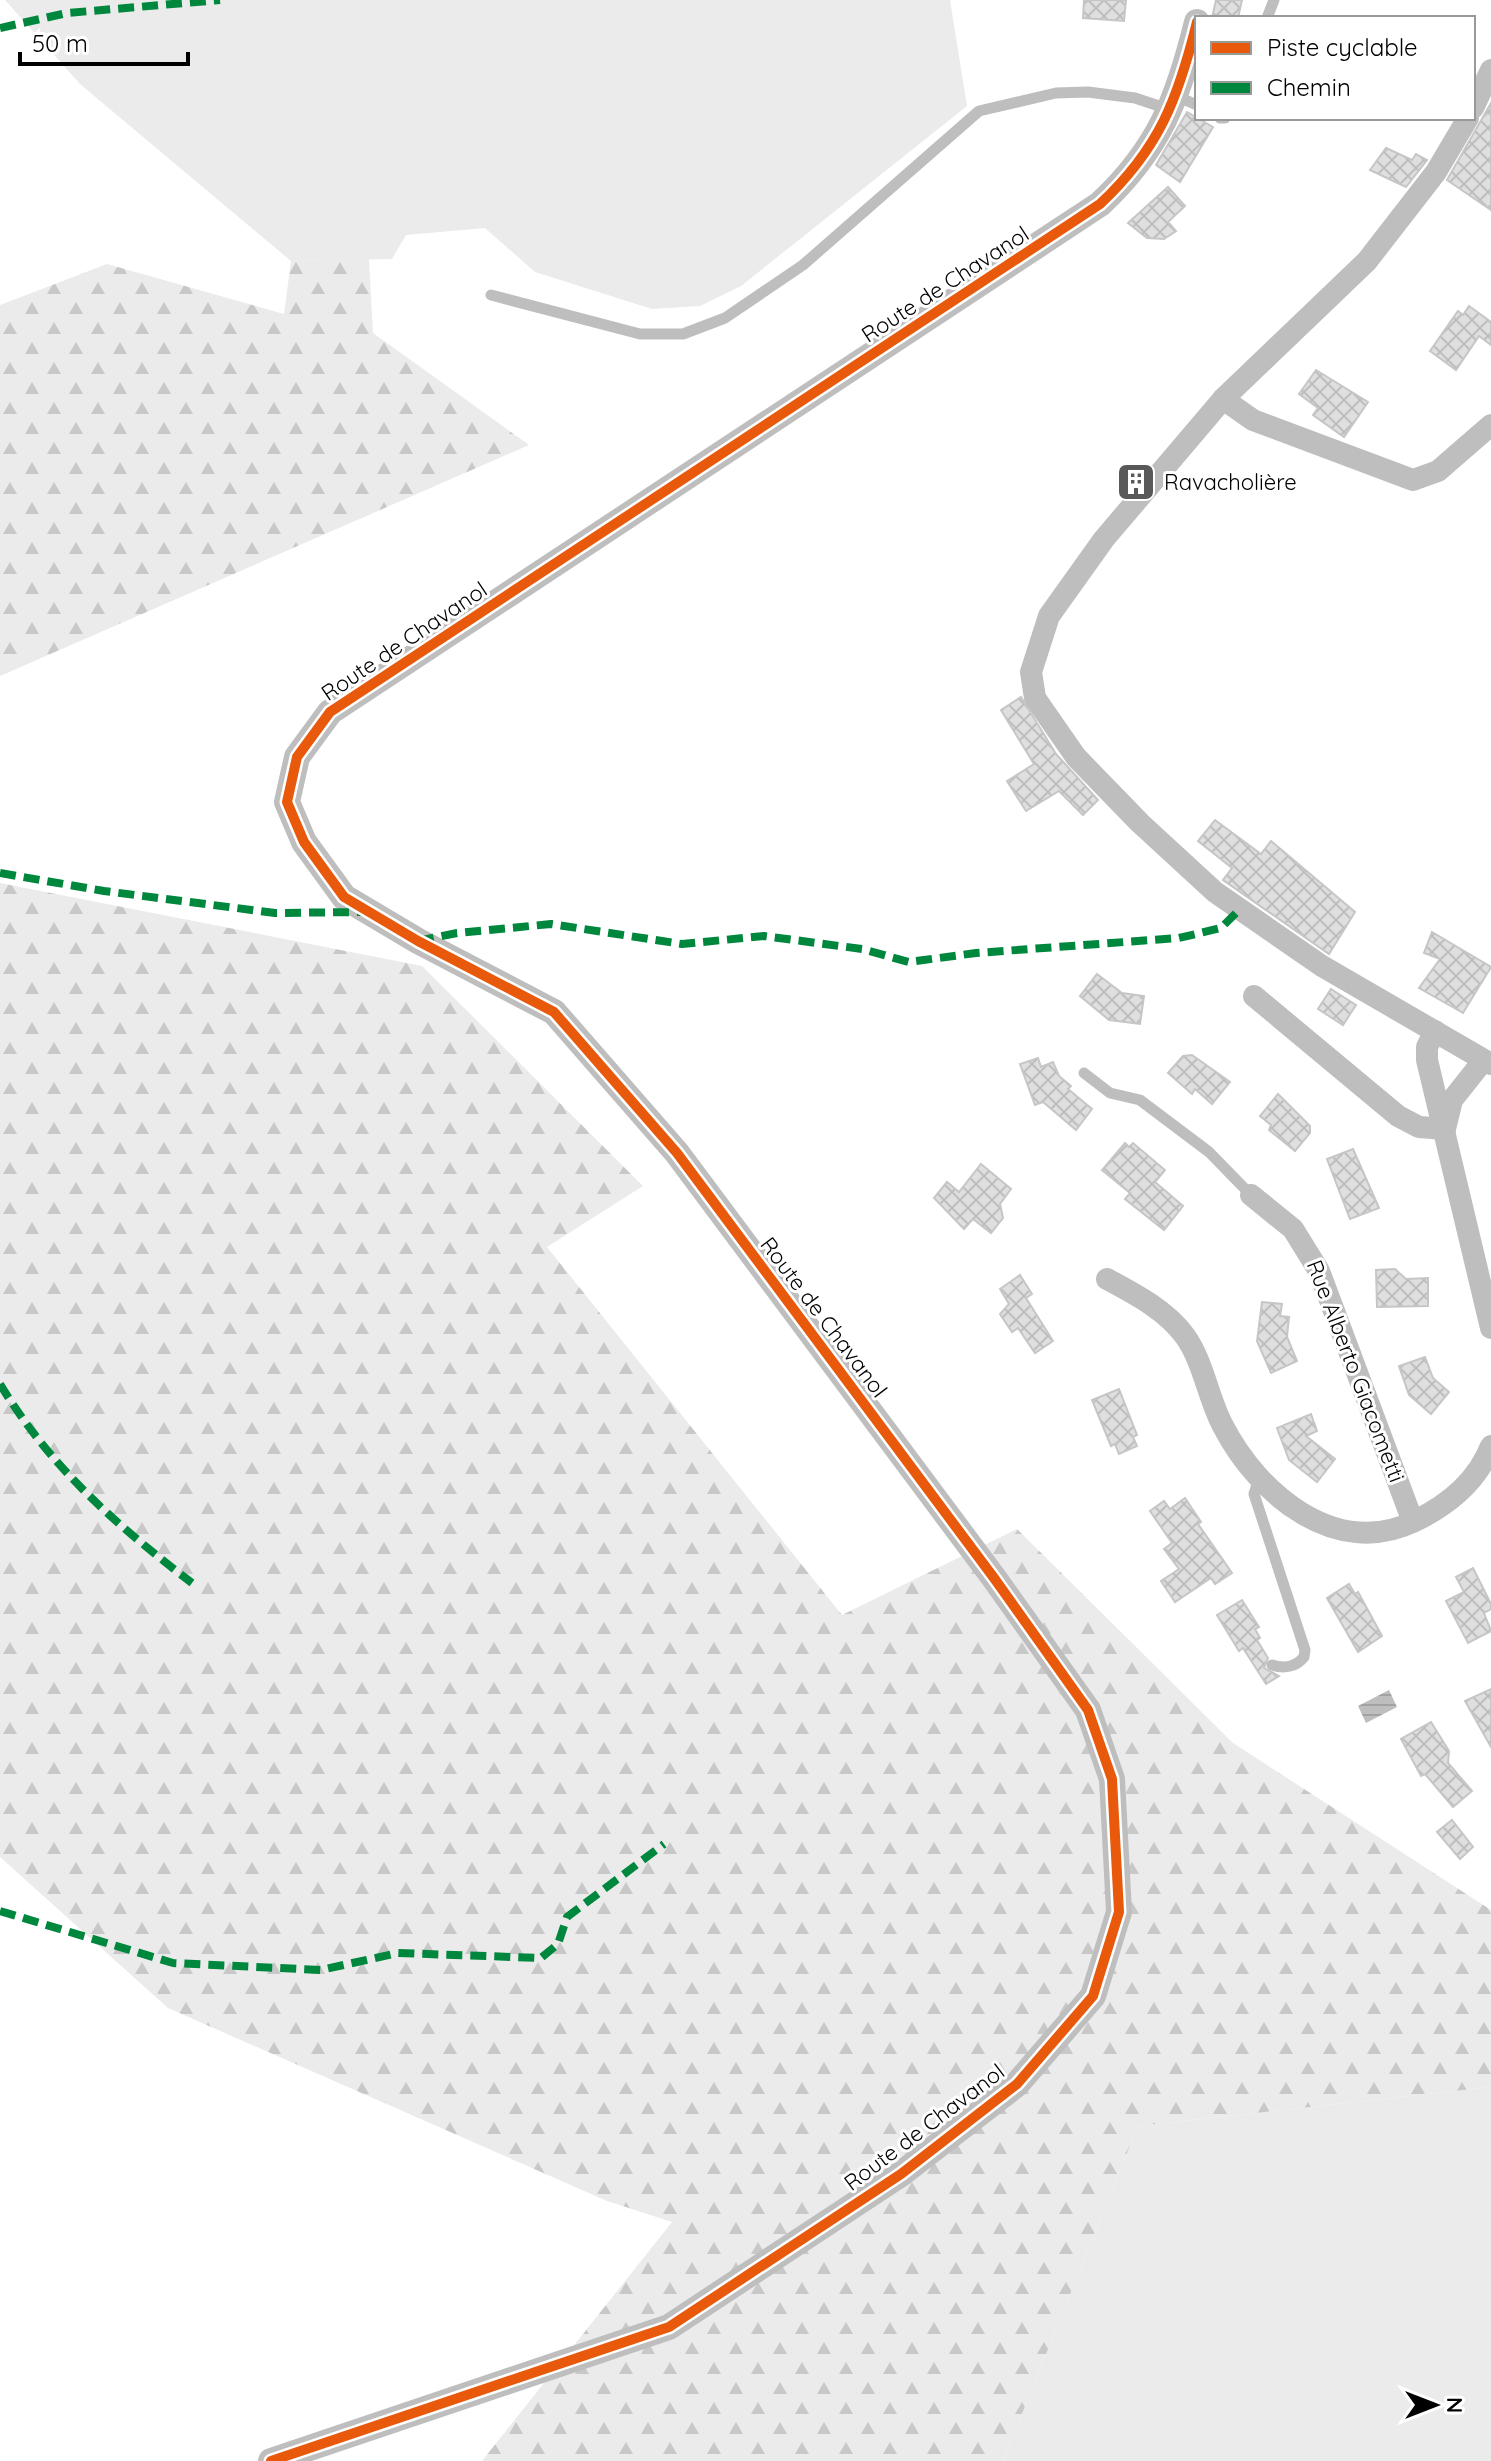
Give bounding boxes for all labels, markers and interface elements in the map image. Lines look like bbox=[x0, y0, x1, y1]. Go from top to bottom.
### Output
scale bar bbox=[20, 16, 188, 66]
legend bbox=[1195, 16, 1475, 120]
text: 50 m bbox=[32, 28, 88, 58]
text: Piste cyclable bbox=[1267, 32, 1418, 62]
text: Chemin bbox=[1267, 72, 1351, 102]
street label: Route de Chavanol bbox=[856, 219, 1034, 349]
building icon: Ravacholière bbox=[1115, 461, 1157, 503]
place label: Ravacholière bbox=[1164, 468, 1297, 496]
street label: Route de Chavanol bbox=[316, 575, 492, 707]
street label: Route de Chavanol bbox=[754, 1231, 894, 1403]
street label: Rue Alberto Giacometti bbox=[1301, 1256, 1411, 1486]
street label: Route de Chavanol bbox=[838, 2057, 1010, 2197]
north arrow bbox=[1395, 2365, 1475, 2445]
text: N bbox=[1441, 2397, 1469, 2413]

